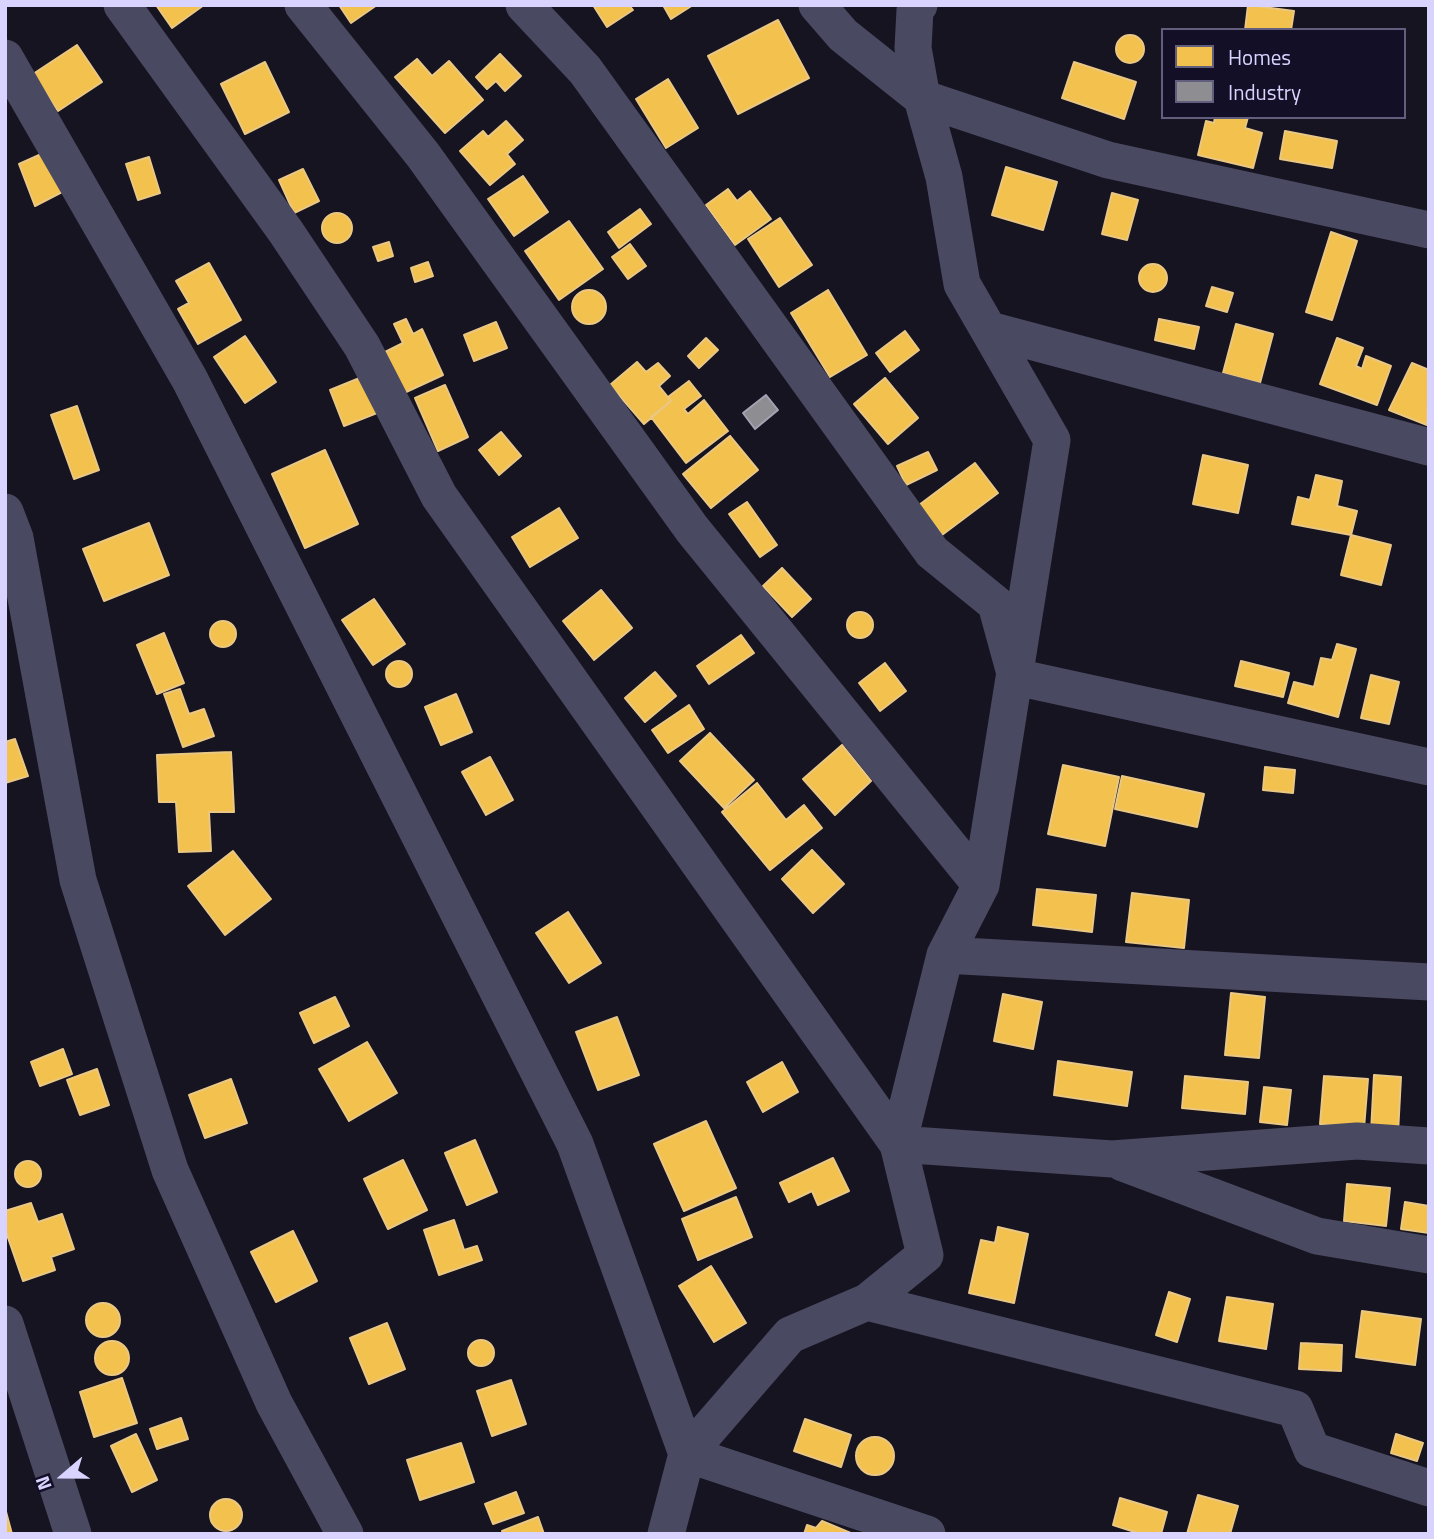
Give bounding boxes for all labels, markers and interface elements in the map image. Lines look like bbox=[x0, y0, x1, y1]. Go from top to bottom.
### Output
legend bbox=[1161, 28, 1406, 119]
text: Homes bbox=[1228, 41, 1291, 73]
text: Industry bbox=[1228, 76, 1301, 108]
north arrow bbox=[28, 1441, 98, 1511]
text: N bbox=[27, 1472, 59, 1495]

